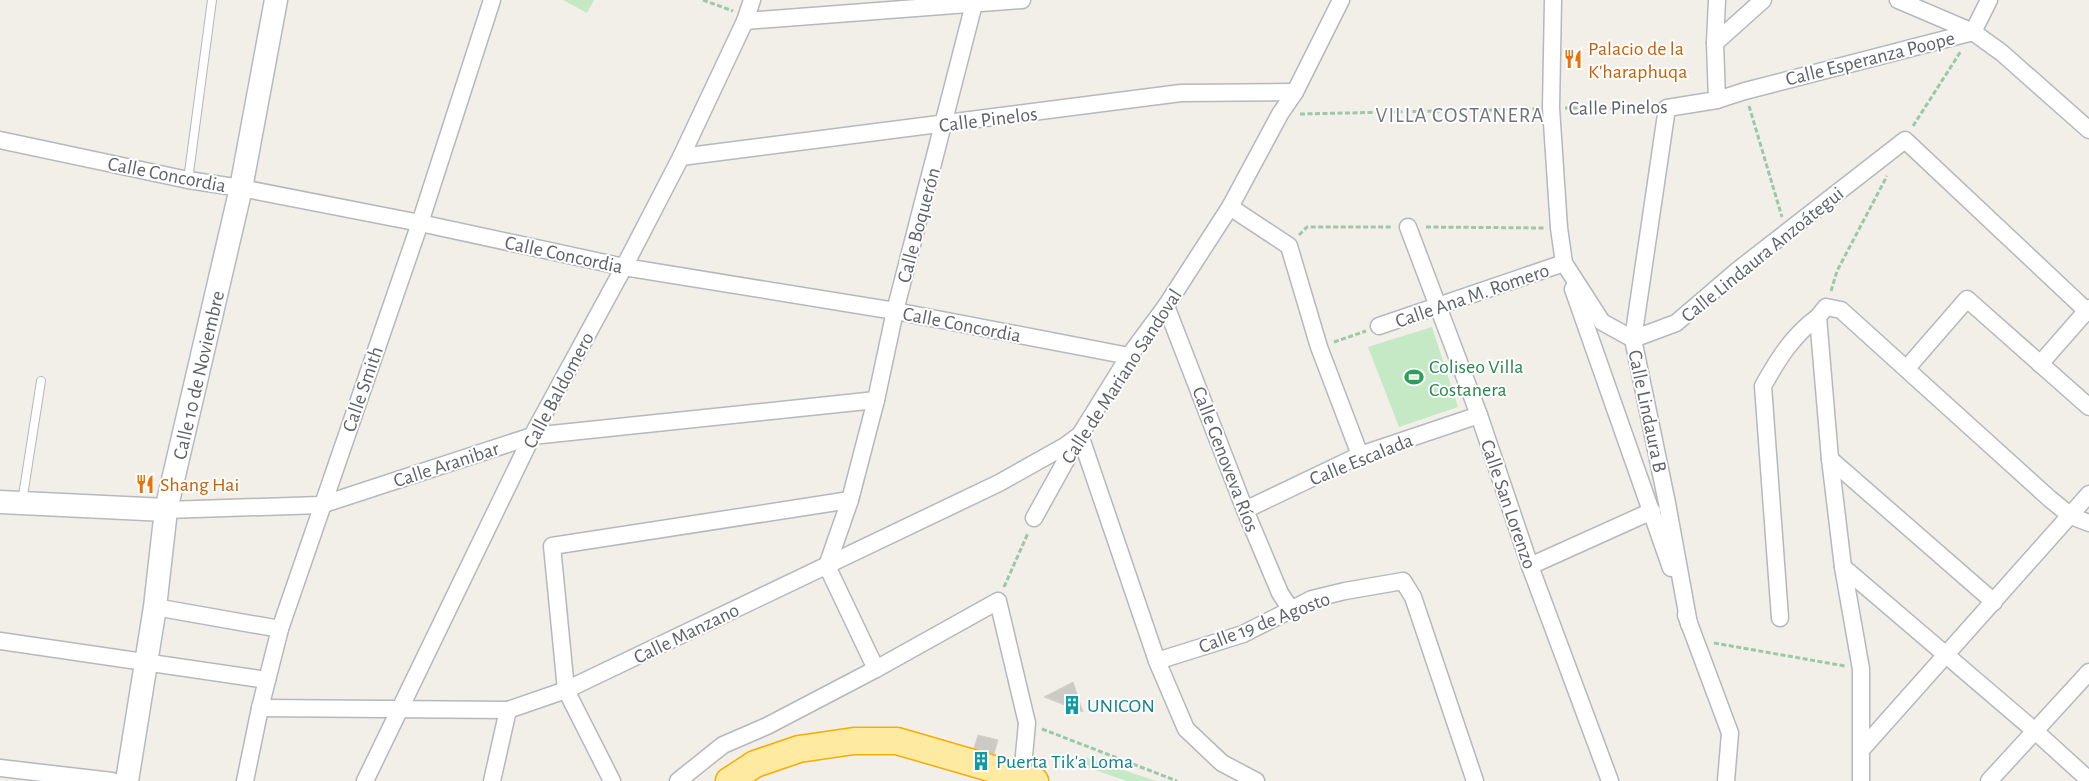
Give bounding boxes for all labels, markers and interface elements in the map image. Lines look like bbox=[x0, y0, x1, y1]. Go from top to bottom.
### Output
street label: Calle Esperanza Poope bbox=[1784, 28, 1957, 90]
place label: Palacio de la K'haraphuqa bbox=[1588, 39, 1687, 82]
restaurant icon: Palacio de la K'haraphuqa bbox=[1562, 48, 1584, 70]
street label: Calle Pinelos bbox=[1568, 97, 1668, 119]
street label: Calle Pinelos bbox=[938, 104, 1038, 136]
district label: VILLA COSTANERA bbox=[1376, 105, 1544, 126]
street label: Calle Concordia bbox=[106, 154, 228, 196]
street label: Calle Boquerón bbox=[894, 165, 944, 285]
street label: Calle Lindaura Anzoátegui bbox=[1678, 183, 1848, 326]
street label: Calle Concordia bbox=[503, 233, 625, 277]
street label: Calle Ana M. Romero bbox=[1393, 260, 1552, 332]
street label: Calle de Mariano Sandoval bbox=[1058, 286, 1186, 468]
street label: Calle 10 de Noviembre bbox=[170, 289, 228, 462]
street label: Calle Concordia bbox=[901, 304, 1023, 346]
street label: Calle Baldomero bbox=[520, 329, 598, 452]
street label: Calle Smith bbox=[339, 344, 387, 435]
street label: Calle Lindaura B bbox=[1624, 348, 1670, 474]
place label: Coliseo Villa Costanera bbox=[1429, 357, 1524, 400]
sports icon: Coliseo Villa Costanera bbox=[1403, 366, 1425, 388]
street label: Calle Genoveva Ríos bbox=[1188, 384, 1262, 535]
street label: Calle Escalada bbox=[1307, 430, 1416, 490]
street label: Calle San Lorenzo bbox=[1477, 437, 1540, 571]
street label: Calle Aranibar bbox=[391, 438, 502, 491]
restaurant icon: Shang Hai bbox=[134, 473, 156, 495]
place label: Shang Hai bbox=[160, 475, 239, 495]
street label: Calle 19 de Agosto bbox=[1196, 589, 1333, 657]
street label: Calle Manzano bbox=[631, 600, 742, 668]
building icon: UNICON bbox=[1061, 694, 1083, 716]
place label: UNICON bbox=[1087, 696, 1155, 716]
building icon: Puerta Tik'a Loma bbox=[970, 750, 992, 772]
place label: Puerta Tik'a Loma bbox=[996, 752, 1133, 772]

